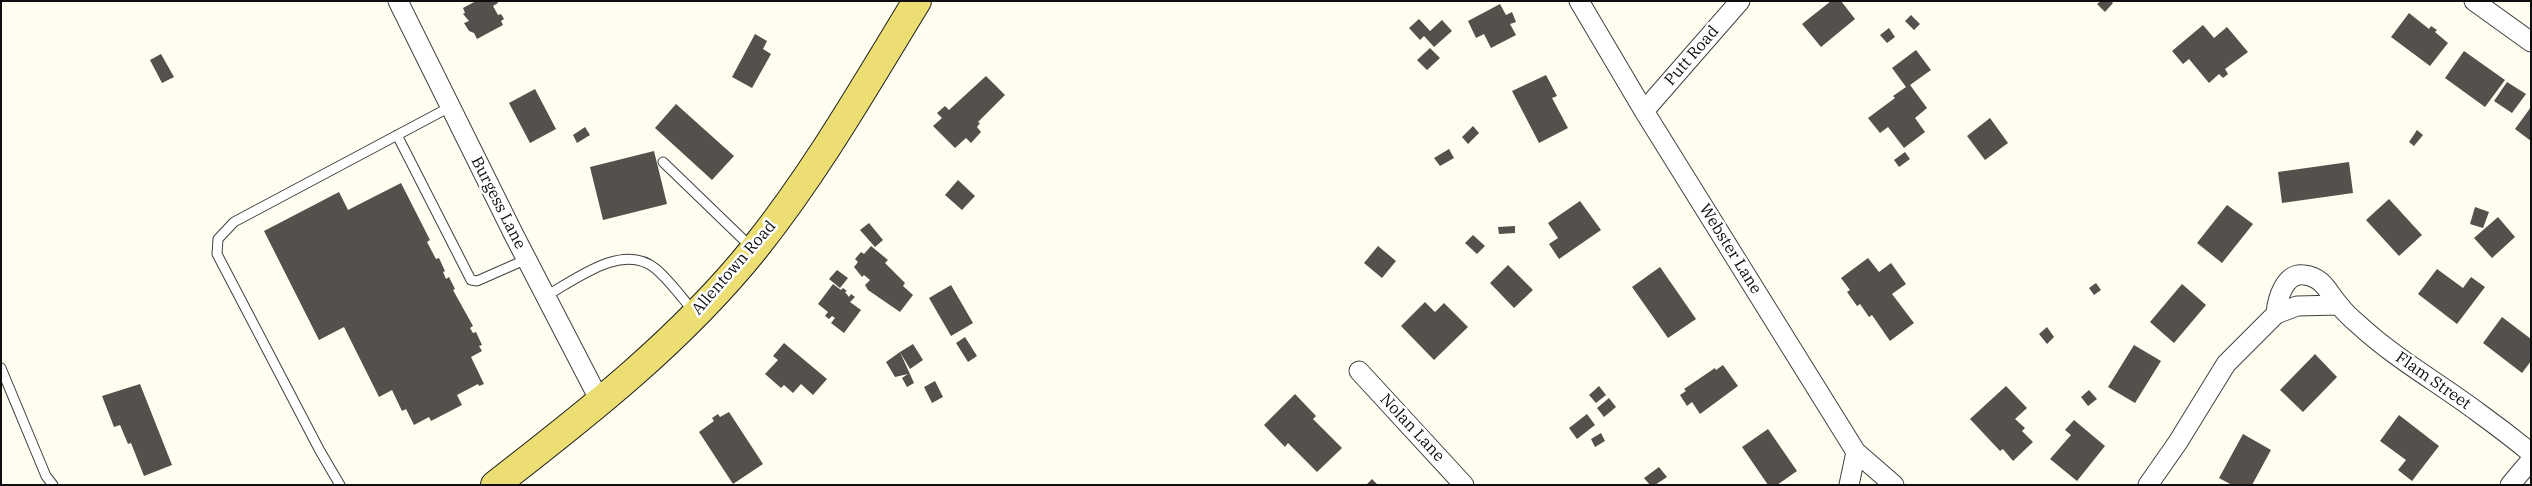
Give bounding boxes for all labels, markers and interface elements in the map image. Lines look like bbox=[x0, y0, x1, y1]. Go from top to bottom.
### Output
street label: Putt Road bbox=[1661, 22, 1723, 90]
street label: Burgess Lane bbox=[467, 154, 529, 252]
street label: Webster Lane bbox=[1695, 200, 1765, 298]
street label: Allentown Road bbox=[688, 217, 780, 319]
street label: Flam Street bbox=[2392, 348, 2474, 414]
street label: Nolan Lane bbox=[1376, 390, 1448, 466]

